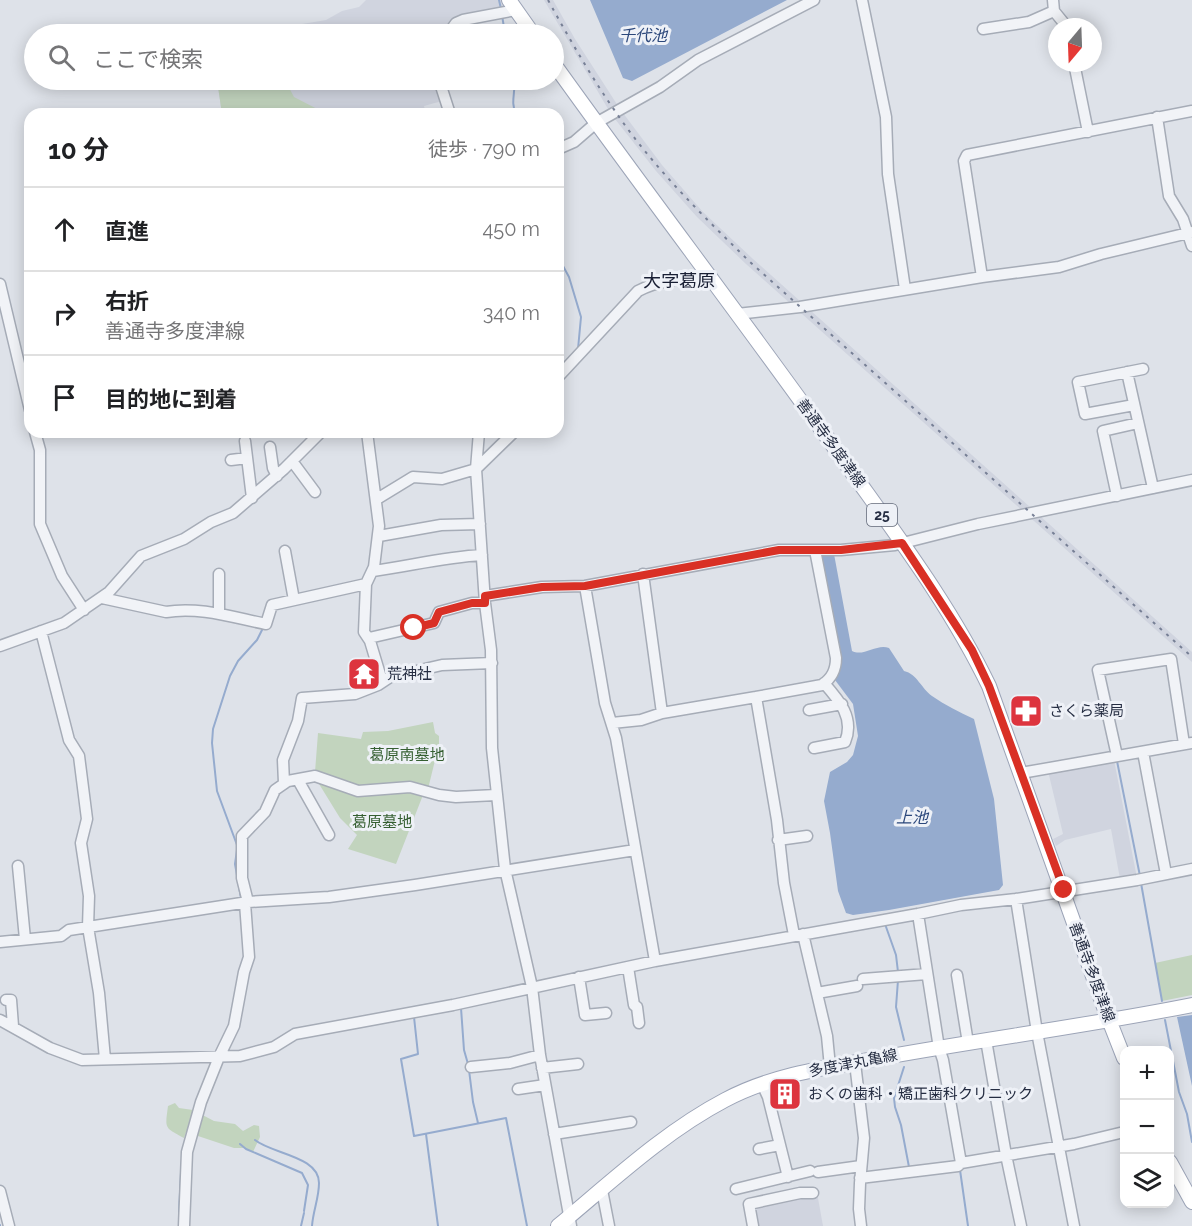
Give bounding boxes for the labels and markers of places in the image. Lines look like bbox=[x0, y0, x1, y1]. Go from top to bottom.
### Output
temple icon: 荒神社 bbox=[346, 656, 382, 692]
place label: 荒神社 bbox=[387, 665, 432, 683]
pharmacy icon: さくら薬局 bbox=[1008, 693, 1044, 729]
place label: さくら薬局 bbox=[1049, 702, 1124, 720]
building icon: おくの歯科・矯正歯科クリニック bbox=[767, 1076, 803, 1112]
place label: おくの歯科・矯正歯科クリニック bbox=[808, 1085, 1033, 1103]

